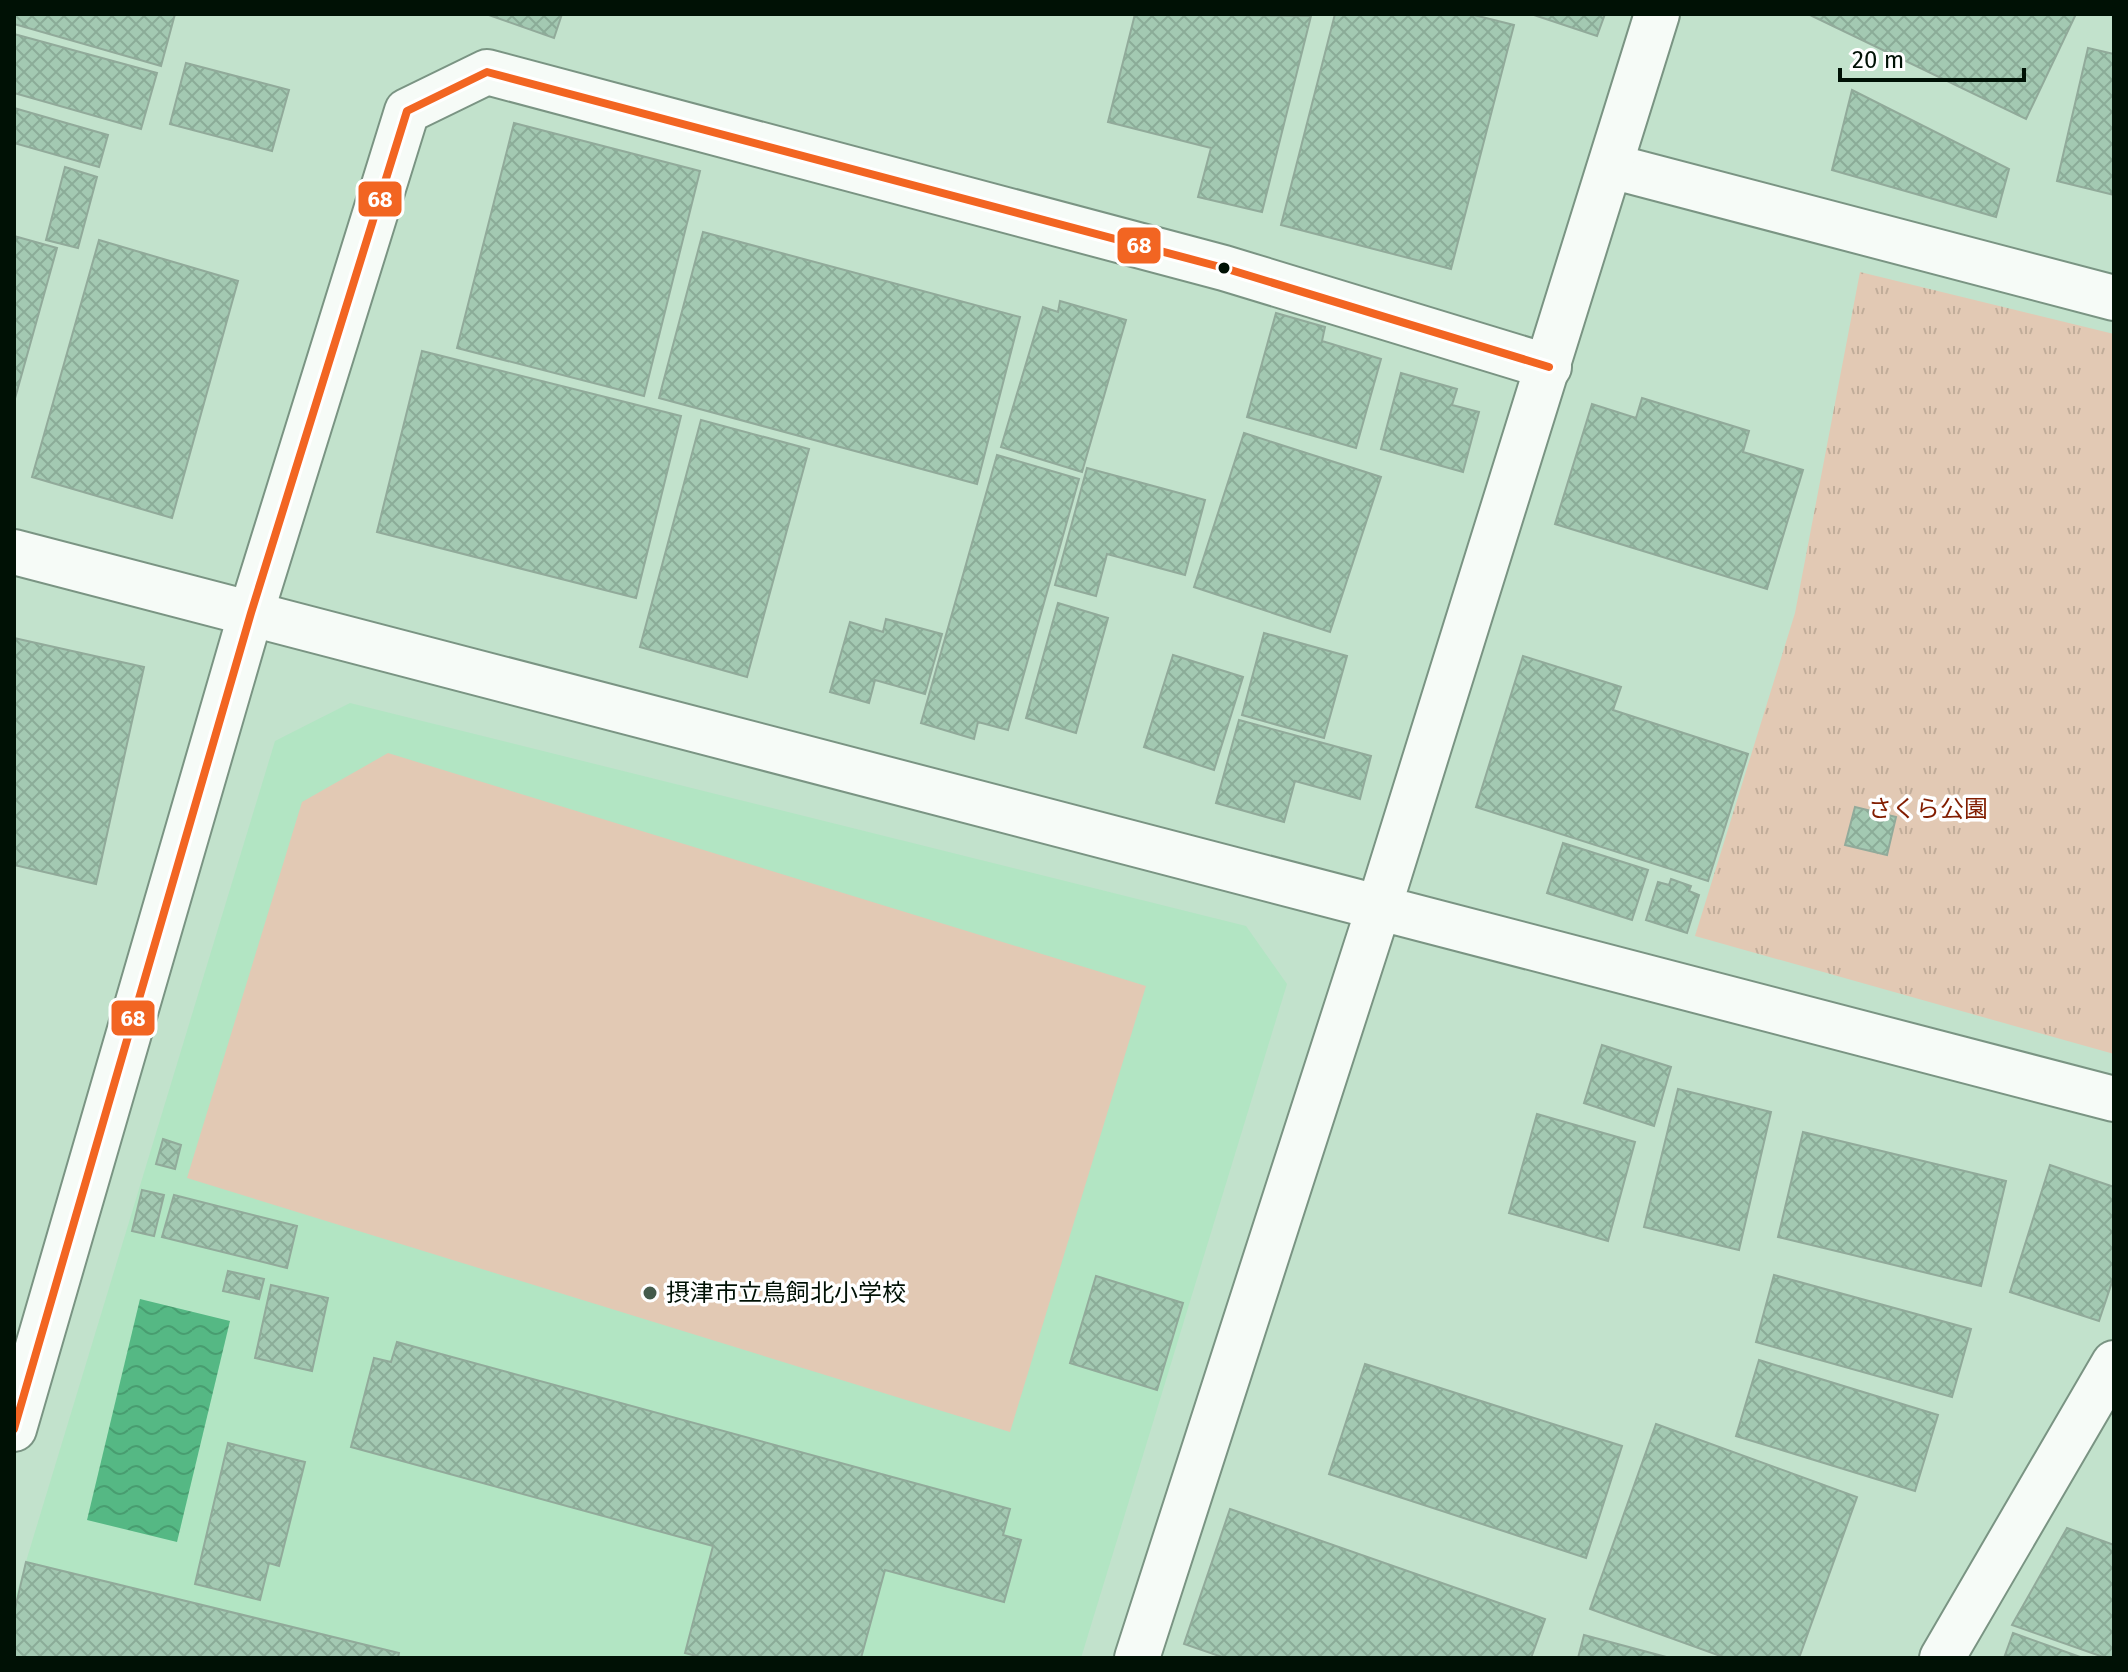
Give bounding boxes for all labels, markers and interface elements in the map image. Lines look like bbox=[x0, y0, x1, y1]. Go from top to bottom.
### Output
scale bar bbox=[1840, 32, 2024, 82]
text: 20 m bbox=[1852, 46, 1904, 74]
line badge: 68 bbox=[357, 180, 403, 218]
text: 68 bbox=[367, 186, 393, 213]
line badge: 68 bbox=[1116, 226, 1162, 265]
text: 68 bbox=[1126, 232, 1152, 259]
unlabelled marker bbox=[1216, 260, 1232, 276]
park label: さくら公園 bbox=[1868, 795, 1988, 823]
line badge: 68 bbox=[110, 999, 156, 1037]
text: 68 bbox=[120, 1005, 146, 1032]
place label: 摂津市立鳥飼北小学校 bbox=[666, 1279, 906, 1307]
marker: 摂津市立鳥飼北小学校 bbox=[641, 1284, 659, 1302]

